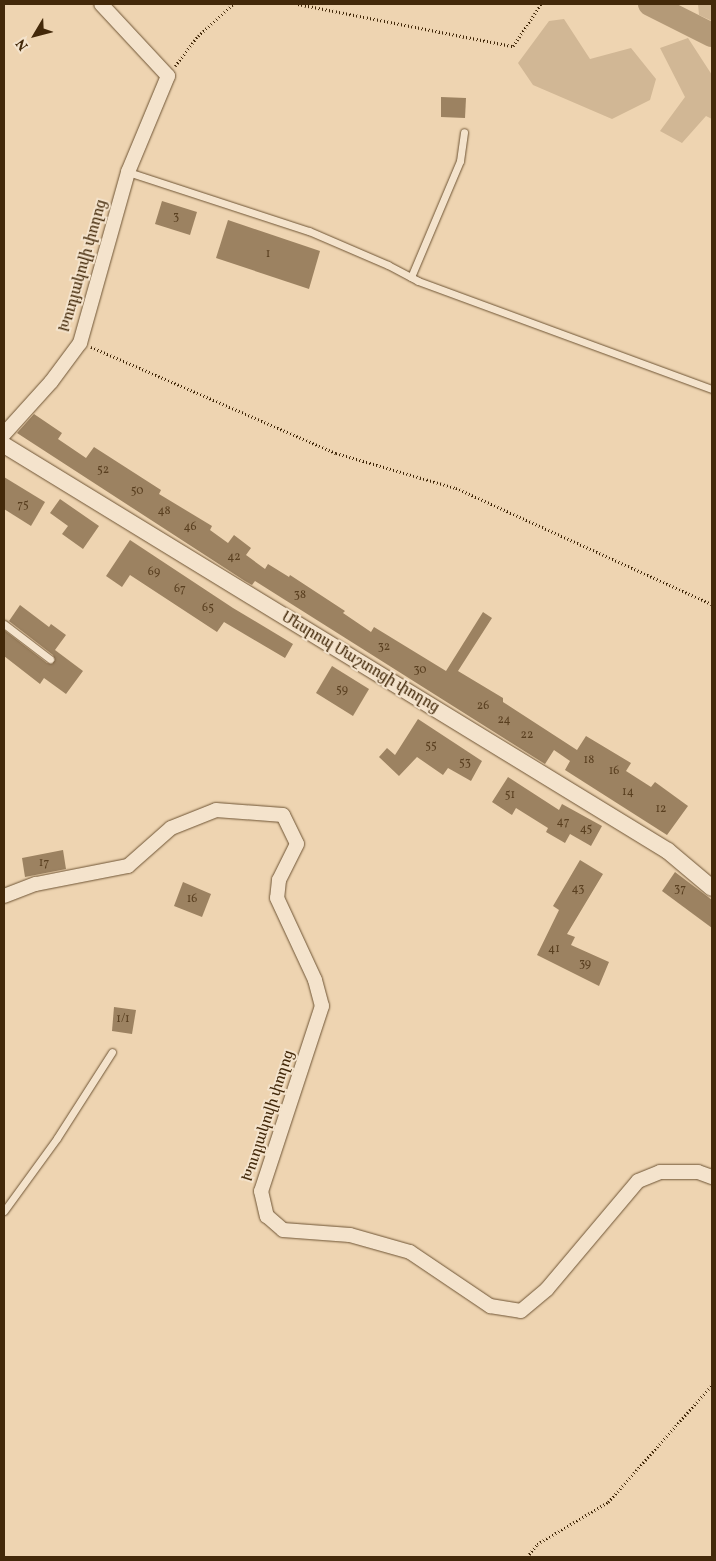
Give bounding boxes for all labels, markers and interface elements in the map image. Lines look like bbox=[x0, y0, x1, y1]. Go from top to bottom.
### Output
north arrow bbox=[10, 10, 60, 60]
text: N bbox=[12, 35, 33, 54]
street label: Խուդյակովի փողոց bbox=[56, 198, 112, 334]
house number: 3 bbox=[173, 211, 179, 225]
house number: 1 bbox=[266, 248, 270, 262]
house number: 52 bbox=[97, 464, 109, 478]
house number: 50 bbox=[131, 485, 143, 499]
house number: 75 bbox=[17, 499, 29, 513]
house number: 48 bbox=[157, 505, 171, 519]
house number: 46 bbox=[183, 521, 197, 535]
house number: 42 bbox=[227, 551, 241, 565]
house number: 69 bbox=[148, 566, 160, 580]
house number: 67 bbox=[174, 583, 186, 597]
house number: 38 bbox=[294, 589, 306, 603]
house number: 65 bbox=[202, 602, 214, 616]
street label: Մեսրոպ Մաշտոցի փողոց bbox=[278, 609, 442, 717]
house number: 32 bbox=[378, 641, 390, 655]
house number: 30 bbox=[413, 664, 427, 678]
house number: 59 bbox=[336, 684, 348, 698]
house number: 26 bbox=[477, 700, 489, 714]
house number: 24 bbox=[497, 714, 511, 728]
house number: 22 bbox=[521, 729, 533, 743]
house number: 55 bbox=[425, 740, 437, 754]
house number: 18 bbox=[584, 754, 594, 768]
house number: 53 bbox=[459, 757, 471, 771]
house number: 16 bbox=[609, 765, 619, 779]
house number: 14 bbox=[622, 786, 634, 800]
house number: 51 bbox=[505, 789, 515, 803]
house number: 12 bbox=[655, 803, 667, 817]
house number: 47 bbox=[557, 816, 569, 830]
house number: 45 bbox=[580, 823, 592, 837]
house number: 17 bbox=[39, 857, 49, 871]
house number: 43 bbox=[572, 883, 584, 897]
house number: 37 bbox=[674, 883, 686, 897]
house number: 16 bbox=[187, 893, 197, 907]
house number: 41 bbox=[548, 943, 560, 957]
house number: 39 bbox=[579, 958, 591, 972]
house number: 1/1 bbox=[116, 1013, 130, 1027]
street label: Խուդյակովի փողոց bbox=[239, 1048, 299, 1184]

